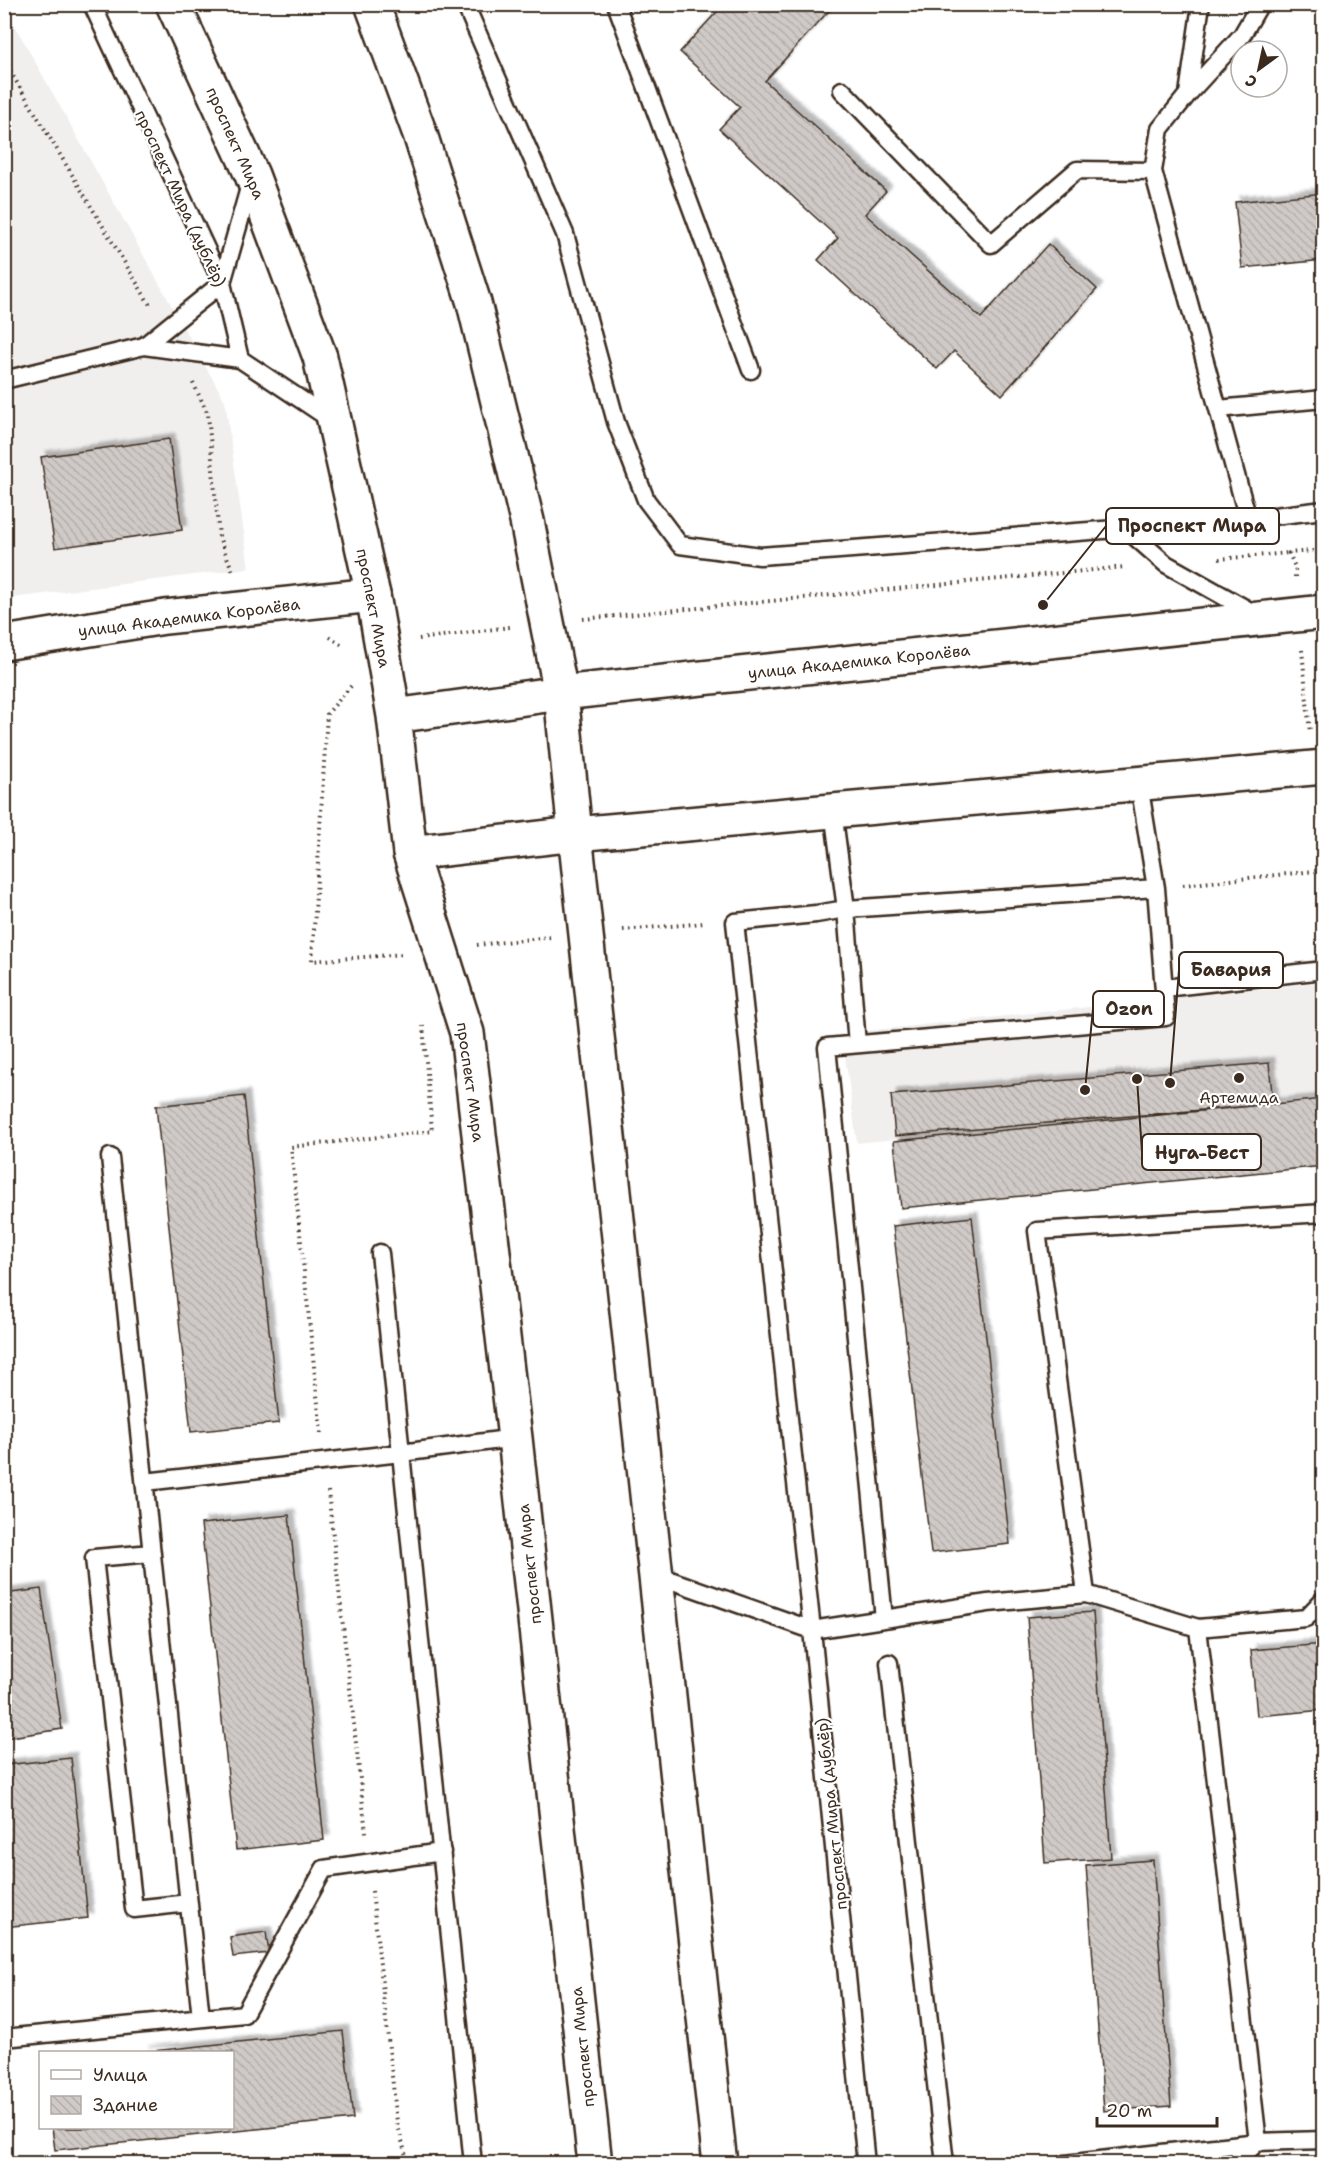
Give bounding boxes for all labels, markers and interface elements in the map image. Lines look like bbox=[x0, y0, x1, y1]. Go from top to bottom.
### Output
north arrow bbox=[1229, 39, 1289, 99]
text: С bbox=[1241, 70, 1261, 93]
street label: проспект Мира bbox=[201, 84, 270, 203]
street label: проспект Мира (дублёр) bbox=[130, 106, 231, 290]
callout: Проспект Мира bbox=[1106, 508, 1279, 544]
text: Проспект Мира bbox=[1118, 514, 1267, 538]
street label: проспект Мира bbox=[352, 547, 395, 669]
street label: улица Академика Королёва bbox=[77, 593, 301, 642]
street label: улица Академика Королёва bbox=[747, 639, 971, 684]
callout: Бавария bbox=[1179, 952, 1283, 988]
text: Бавария bbox=[1191, 958, 1271, 982]
callout: Ozon bbox=[1093, 991, 1164, 1027]
text: Ozon bbox=[1105, 997, 1153, 1021]
street label: проспект Мира bbox=[452, 1021, 489, 1143]
marker: Артемида bbox=[1232, 1071, 1246, 1085]
place label: Артемида bbox=[1199, 1087, 1279, 1108]
callout: Нуга-Бест bbox=[1142, 1134, 1261, 1170]
text: Нуга-Бест bbox=[1155, 1141, 1249, 1165]
street label: проспект Мира bbox=[513, 1503, 546, 1625]
street label: проспект Мира (дублёр) bbox=[811, 1717, 852, 1911]
street label: проспект Мира bbox=[566, 1986, 599, 2108]
legend bbox=[39, 2051, 234, 2129]
text: Улица bbox=[93, 2063, 147, 2087]
scale bar bbox=[1097, 2090, 1217, 2128]
text: Здание bbox=[93, 2093, 158, 2117]
text: 20 m bbox=[1106, 2099, 1152, 2123]

